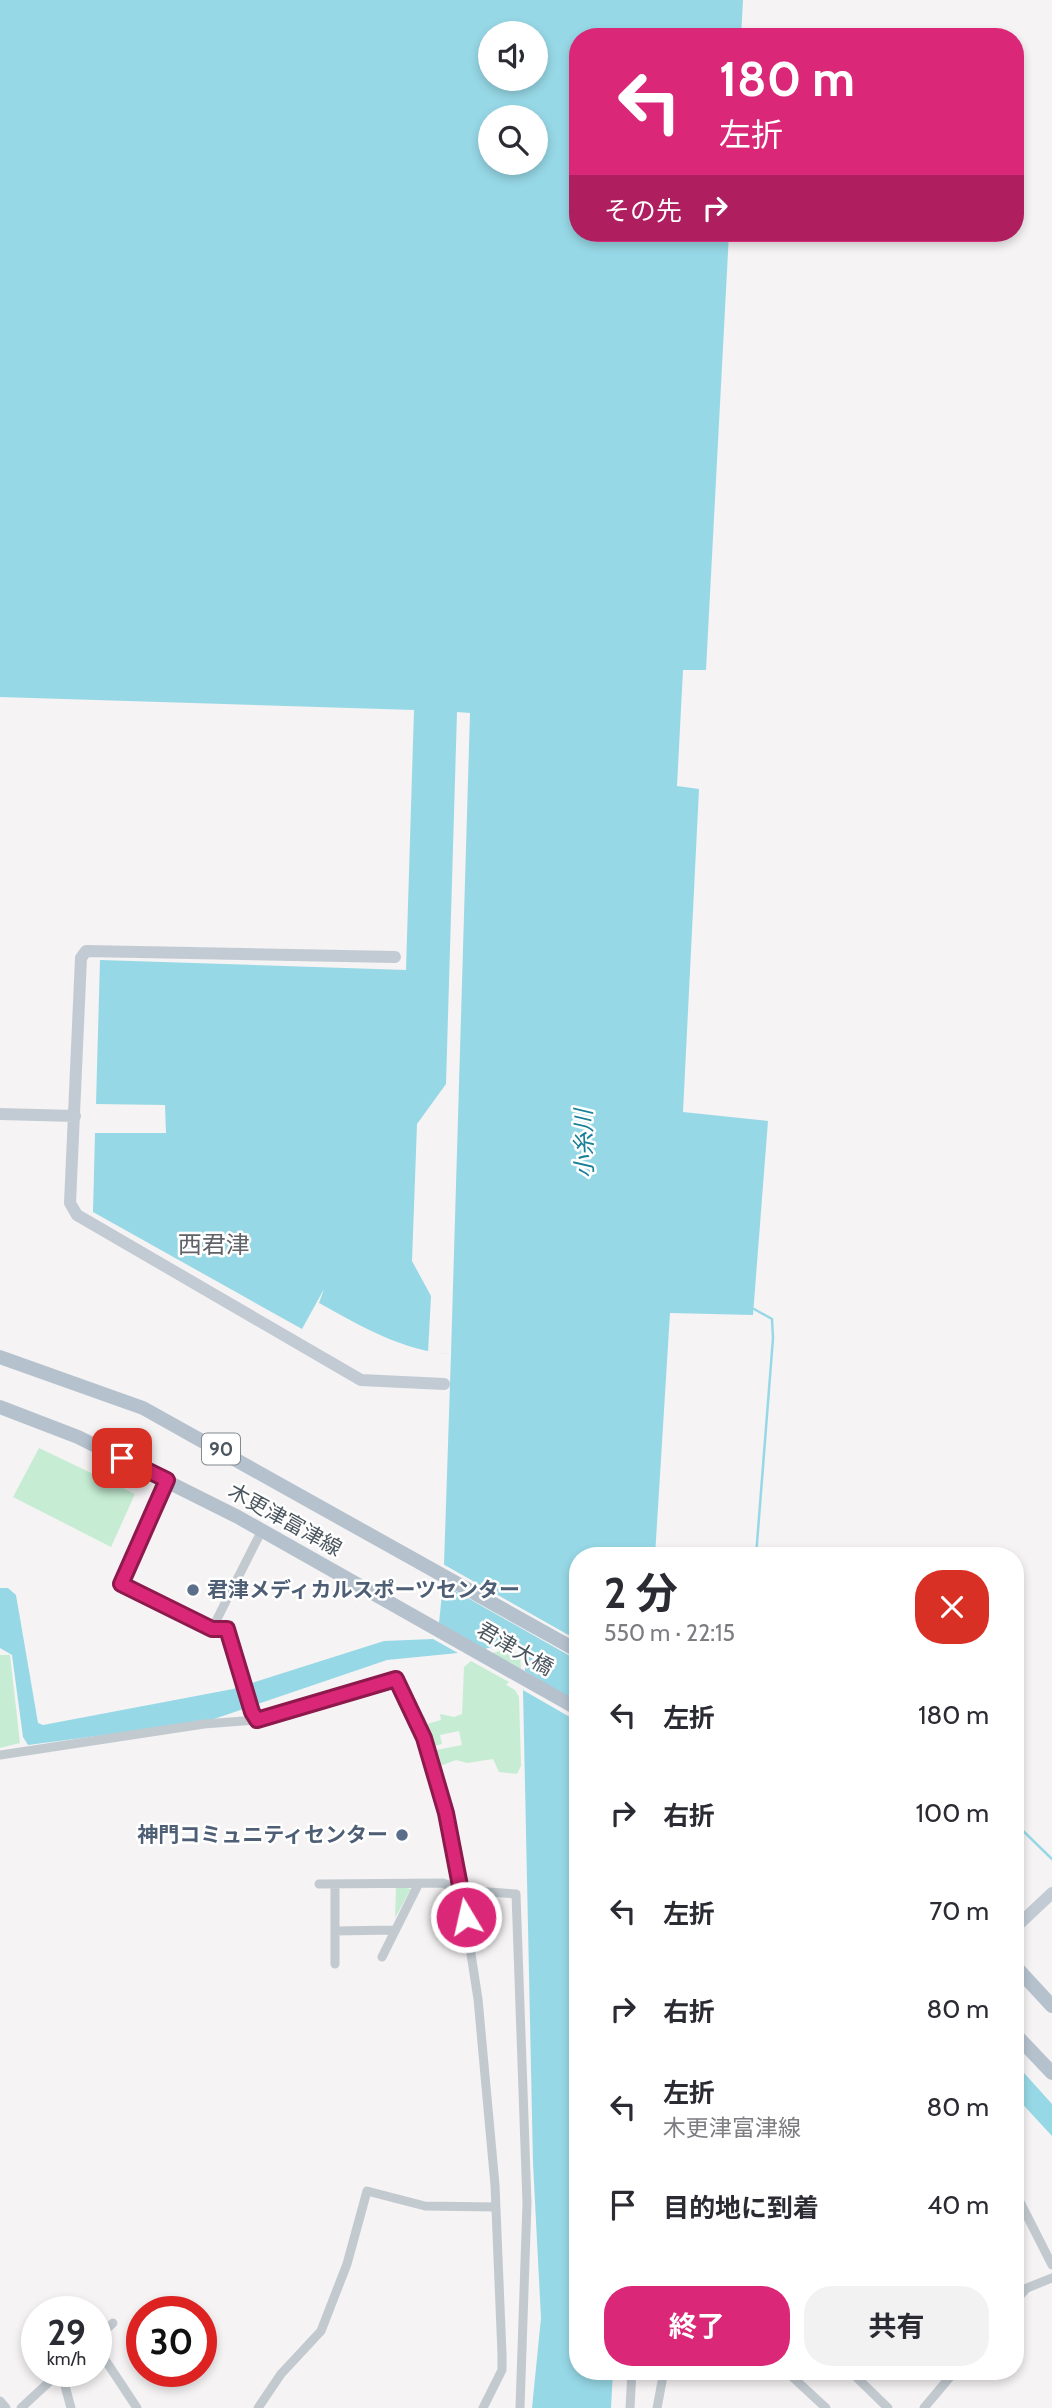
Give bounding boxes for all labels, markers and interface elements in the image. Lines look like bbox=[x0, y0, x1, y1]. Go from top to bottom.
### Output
map controls bbox=[478, 21, 548, 175]
button: sound bbox=[478, 21, 548, 91]
text: 180 m bbox=[719, 49, 855, 108]
icon: left bbox=[604, 56, 695, 147]
button: search bbox=[478, 105, 548, 175]
text: 左折 bbox=[719, 115, 783, 154]
icon: right bbox=[696, 189, 734, 227]
text: その先 bbox=[604, 195, 682, 227]
water label: 小糸川 bbox=[569, 1106, 599, 1179]
district label: 西君津 bbox=[178, 1230, 250, 1259]
pin bbox=[92, 1428, 152, 1488]
road number: 90 bbox=[202, 1434, 240, 1464]
icon: arrive bbox=[103, 1439, 141, 1477]
street label: 木更津富津線 bbox=[224, 1478, 346, 1561]
text: 2 分 bbox=[604, 1567, 678, 1619]
button: close bbox=[915, 1570, 989, 1644]
place label: 君津メディカルスポーツセンター bbox=[207, 1577, 520, 1602]
marker: 君津メディカルスポーツセンター bbox=[185, 1582, 201, 1598]
street label: 君津大橋 bbox=[473, 1617, 558, 1680]
text: 550 m · 22:15 bbox=[604, 1619, 735, 1647]
icon: left bbox=[604, 1696, 642, 1734]
text: 180 m bbox=[918, 1699, 989, 1731]
text: 左折 bbox=[663, 1702, 715, 1734]
icon: right bbox=[604, 1794, 642, 1832]
text: 100 m bbox=[916, 1797, 989, 1829]
text: 右折 bbox=[663, 1800, 715, 1832]
place label: 神門コミュニティセンター bbox=[137, 1822, 388, 1847]
marker: 神門コミュニティセンター bbox=[394, 1827, 410, 1843]
position arrow bbox=[429, 1880, 503, 1954]
icon: left bbox=[604, 1892, 642, 1930]
text: 70 m bbox=[929, 1895, 989, 1927]
text: 左折 bbox=[663, 1898, 715, 1930]
icon: right bbox=[604, 1990, 642, 2028]
text: 80 m bbox=[926, 1993, 989, 2025]
text: 右折 bbox=[663, 1996, 715, 2028]
text: 左折 bbox=[663, 2077, 715, 2109]
icon: left bbox=[604, 2088, 642, 2126]
text: 80 m bbox=[926, 2091, 989, 2123]
text: 木更津富津線 bbox=[663, 2114, 801, 2142]
icon: arrive bbox=[604, 2186, 642, 2224]
text: 40 m bbox=[927, 2189, 989, 2221]
text: 目的地に到着 bbox=[663, 2192, 819, 2224]
button: 終了 bbox=[604, 2286, 790, 2366]
button: 共有 bbox=[804, 2286, 989, 2366]
speed limit sign: 30 bbox=[126, 2296, 217, 2387]
text: 29 bbox=[47, 2311, 86, 2354]
text: km/h bbox=[47, 2348, 86, 2370]

